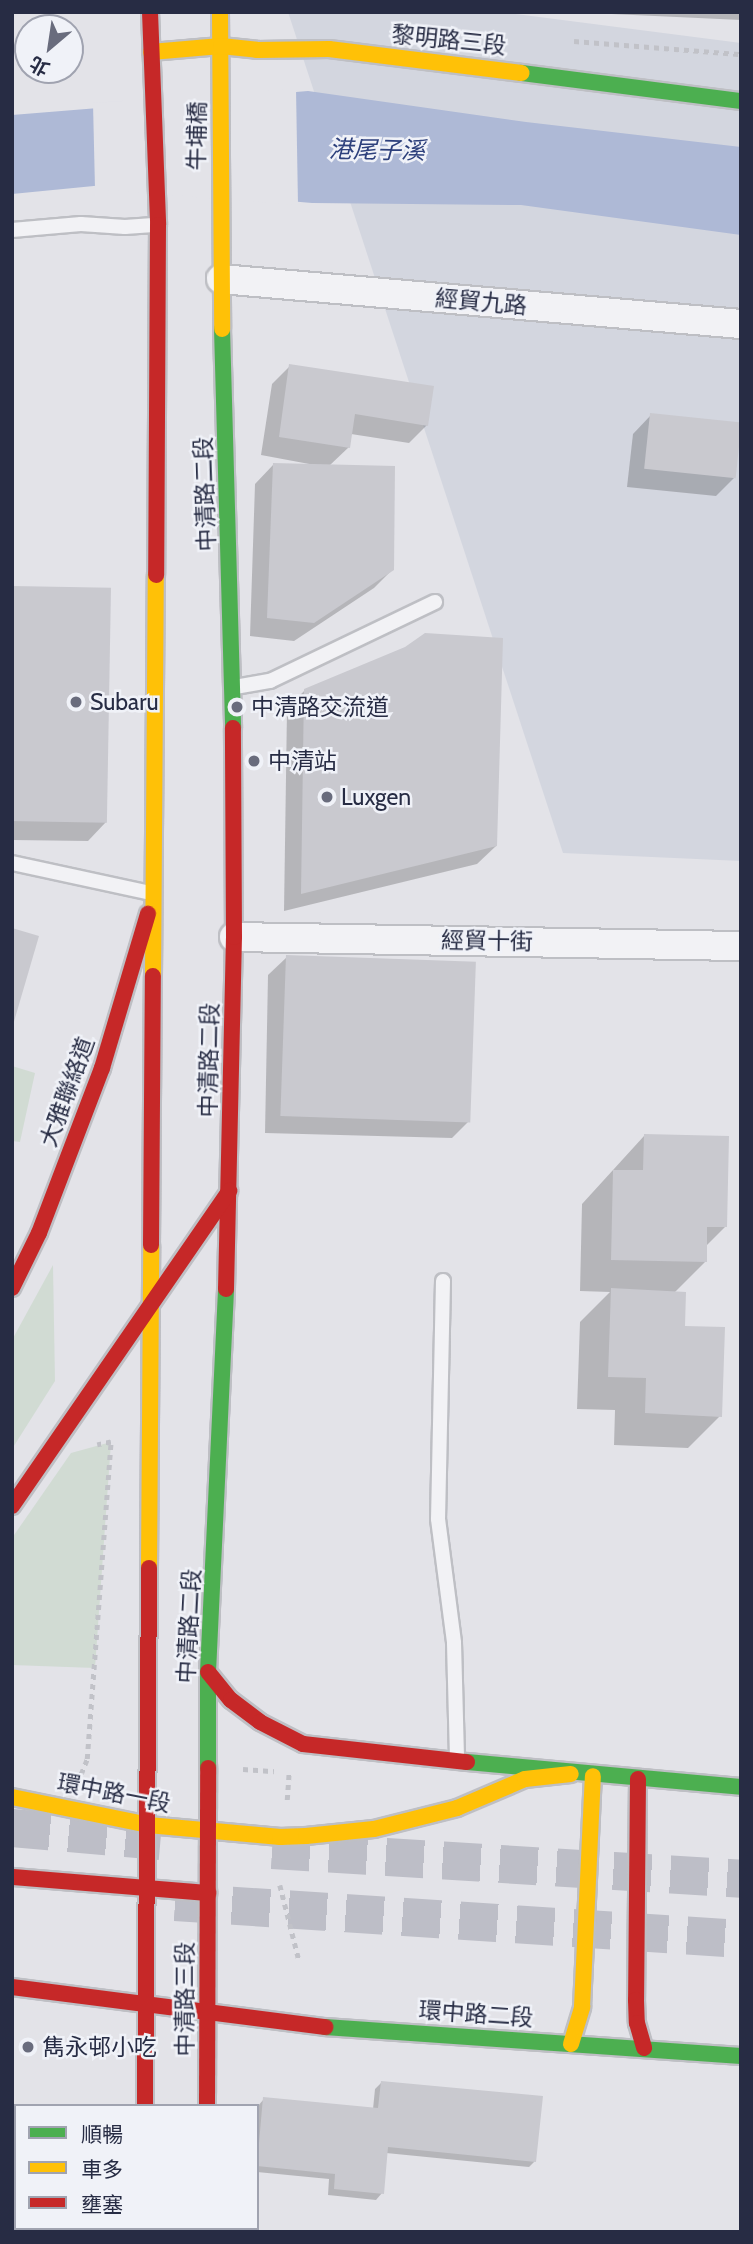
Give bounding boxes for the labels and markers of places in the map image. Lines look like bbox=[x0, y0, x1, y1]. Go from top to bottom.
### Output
place label: Subaru bbox=[90, 688, 158, 716]
place label: 中清路交流道 bbox=[251, 693, 389, 721]
marker: Subaru bbox=[68, 694, 84, 710]
marker: 中清路交流道 bbox=[229, 699, 245, 715]
place label: 中清站 bbox=[268, 747, 337, 775]
marker: 中清站 bbox=[246, 753, 262, 769]
place label: Luxgen bbox=[341, 783, 411, 811]
marker: Luxgen bbox=[319, 789, 335, 805]
place label: 雋永邨小吃 bbox=[42, 2033, 157, 2061]
marker: 雋永邨小吃 bbox=[20, 2039, 36, 2055]

